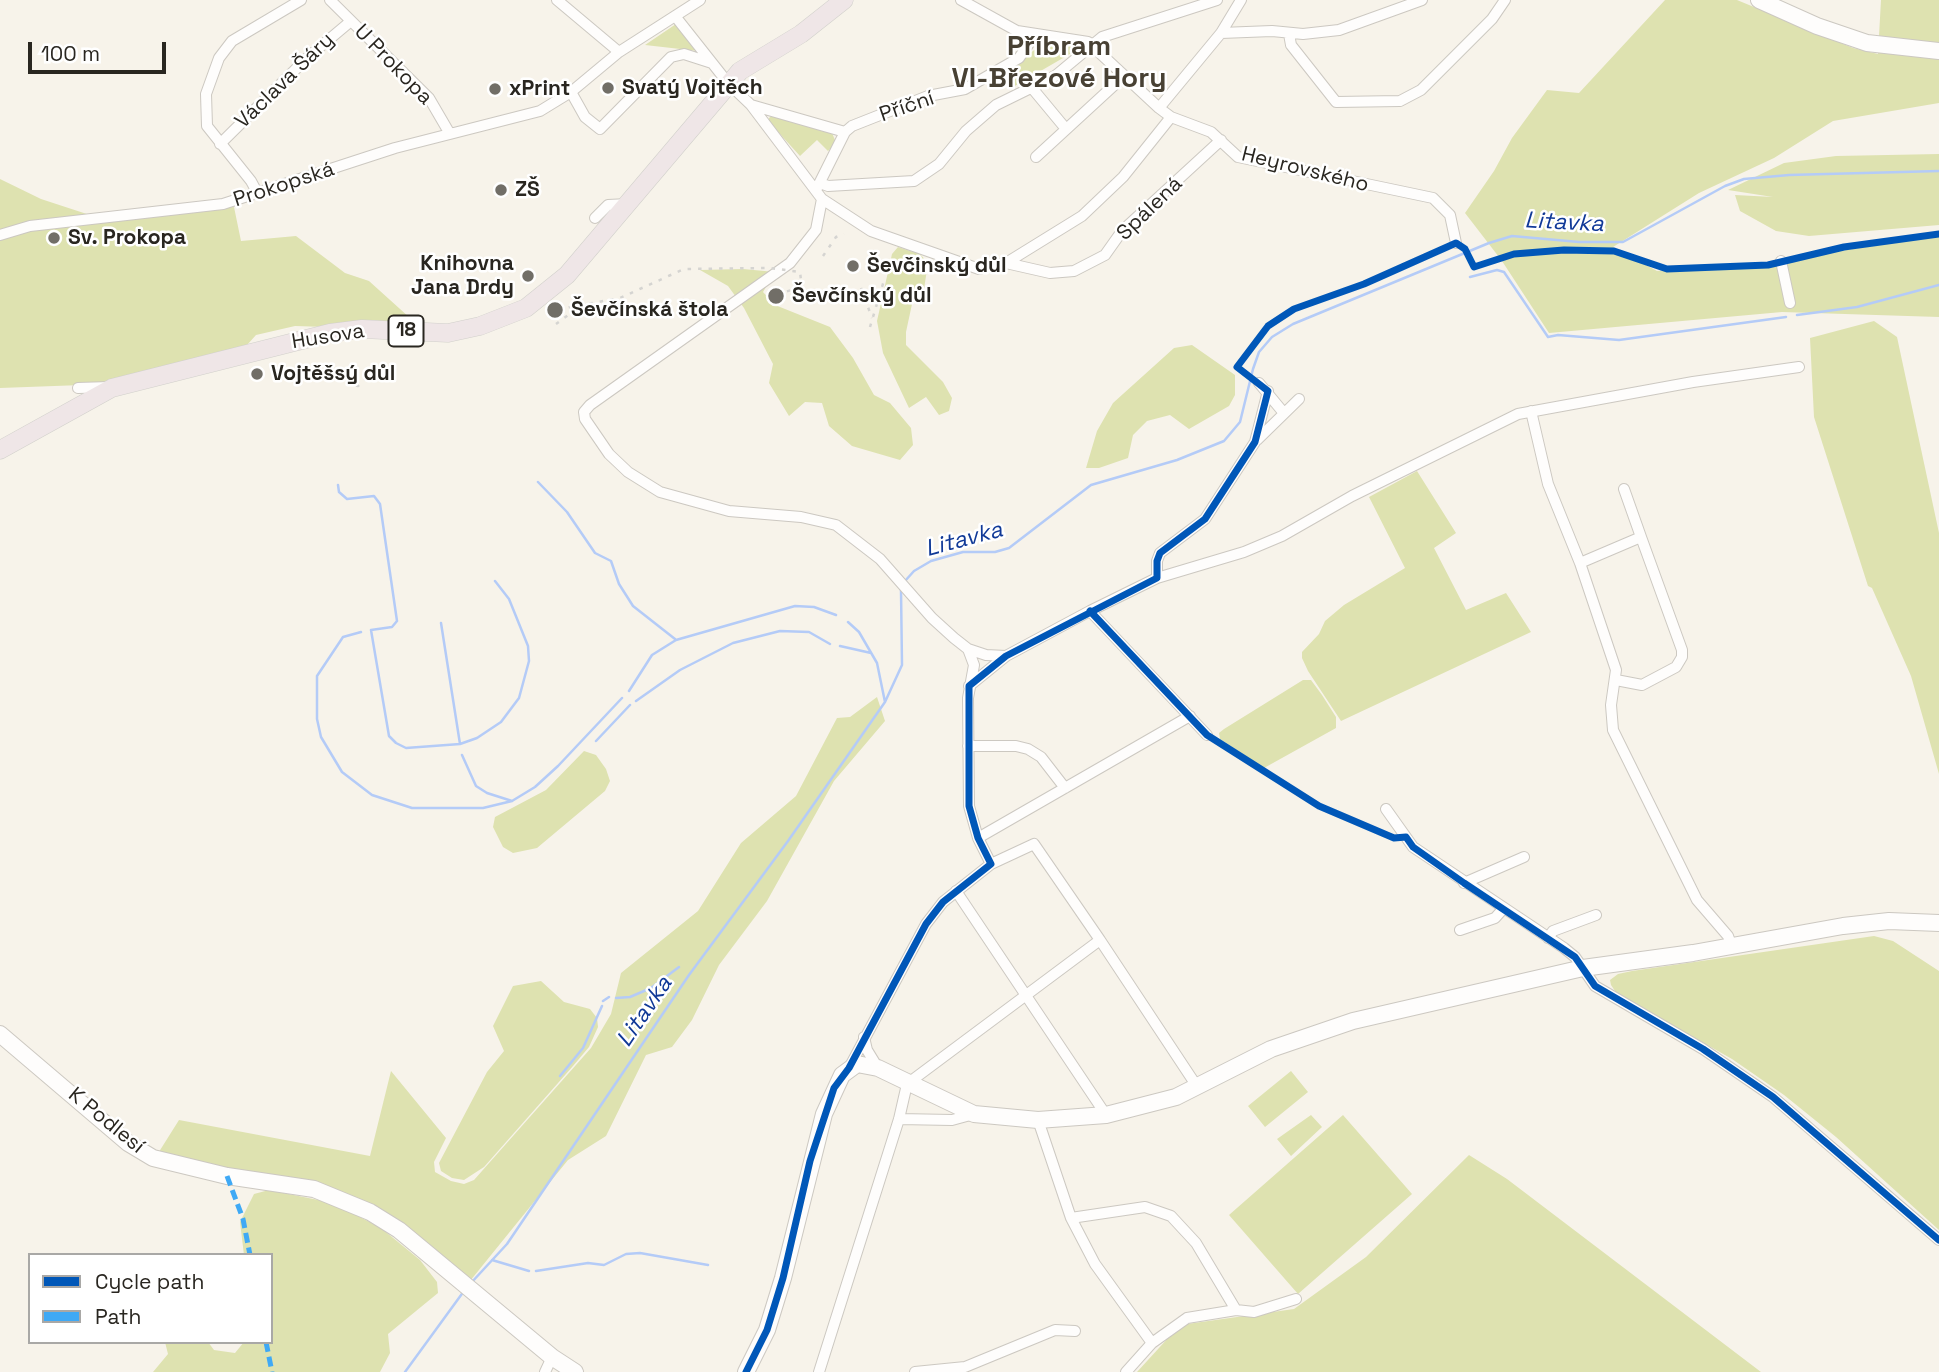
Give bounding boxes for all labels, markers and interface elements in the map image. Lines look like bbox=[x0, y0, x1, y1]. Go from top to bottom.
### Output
street label: U Prokopa bbox=[349, 20, 437, 110]
scale bar bbox=[32, 28, 170, 72]
street label: Václava Šáry bbox=[230, 28, 340, 134]
district label: Příbram VI-Březové Hory bbox=[952, 30, 1166, 96]
text: 100 m bbox=[41, 40, 100, 67]
place label: Svatý Vojtěch bbox=[622, 75, 763, 101]
place label: xPrint bbox=[509, 76, 570, 102]
marker: Svatý Vojtěch bbox=[600, 80, 616, 96]
marker: xPrint bbox=[487, 81, 503, 97]
street label: Příční bbox=[876, 86, 938, 128]
street label: Heyrovského bbox=[1239, 142, 1371, 198]
street label: Prokopská bbox=[230, 157, 338, 213]
street label: Spálená bbox=[1112, 172, 1188, 246]
place label: ZŠ bbox=[515, 177, 540, 203]
marker: ZŠ bbox=[493, 182, 509, 198]
water label: Litavka bbox=[1524, 207, 1604, 239]
place label: Sv. Prokopa bbox=[68, 225, 186, 251]
marker: Sv. Prokopa bbox=[46, 230, 62, 246]
place label: Knihovna Jana Drdy bbox=[411, 251, 514, 301]
place label: Ševčinský důl bbox=[867, 253, 1007, 279]
marker: Ševčinský důl bbox=[845, 258, 861, 274]
marker: Knihovna Jana Drdy bbox=[520, 268, 536, 284]
place label: Ševčínský důl bbox=[792, 283, 932, 309]
marker: Ševčínský důl bbox=[766, 286, 786, 306]
place label: Ševčínská štola bbox=[571, 297, 728, 323]
marker: Ševčínská štola bbox=[545, 300, 565, 320]
road number: 18 bbox=[388, 316, 424, 346]
street label: Husova bbox=[290, 319, 366, 355]
place label: Vojtěšsý důl bbox=[271, 361, 395, 387]
marker: Vojtěšsý důl bbox=[249, 366, 265, 382]
water label: Litavka bbox=[922, 516, 1006, 564]
water label: Litavka bbox=[611, 972, 679, 1052]
street label: K Podlesí bbox=[63, 1083, 149, 1159]
legend bbox=[28, 1253, 273, 1344]
text: Cycle path bbox=[95, 1268, 204, 1295]
text: Path bbox=[95, 1303, 141, 1330]

